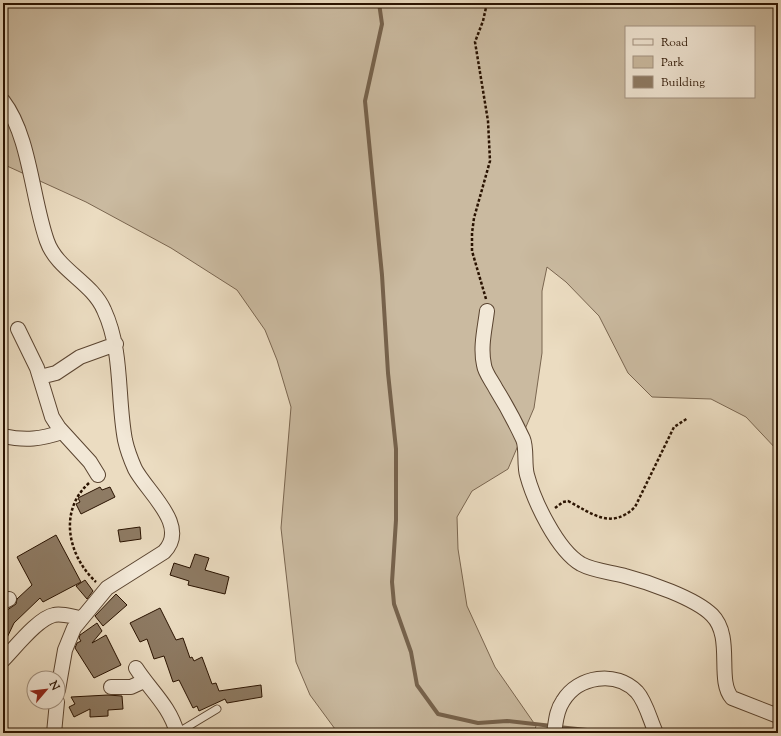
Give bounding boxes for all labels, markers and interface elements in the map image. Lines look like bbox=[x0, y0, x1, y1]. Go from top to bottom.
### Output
legend bbox=[625, 26, 755, 98]
text: Road bbox=[661, 34, 688, 52]
text: Park bbox=[661, 54, 684, 72]
text: Building bbox=[661, 74, 705, 92]
north arrow bbox=[26, 670, 66, 710]
text: N bbox=[44, 677, 63, 694]

